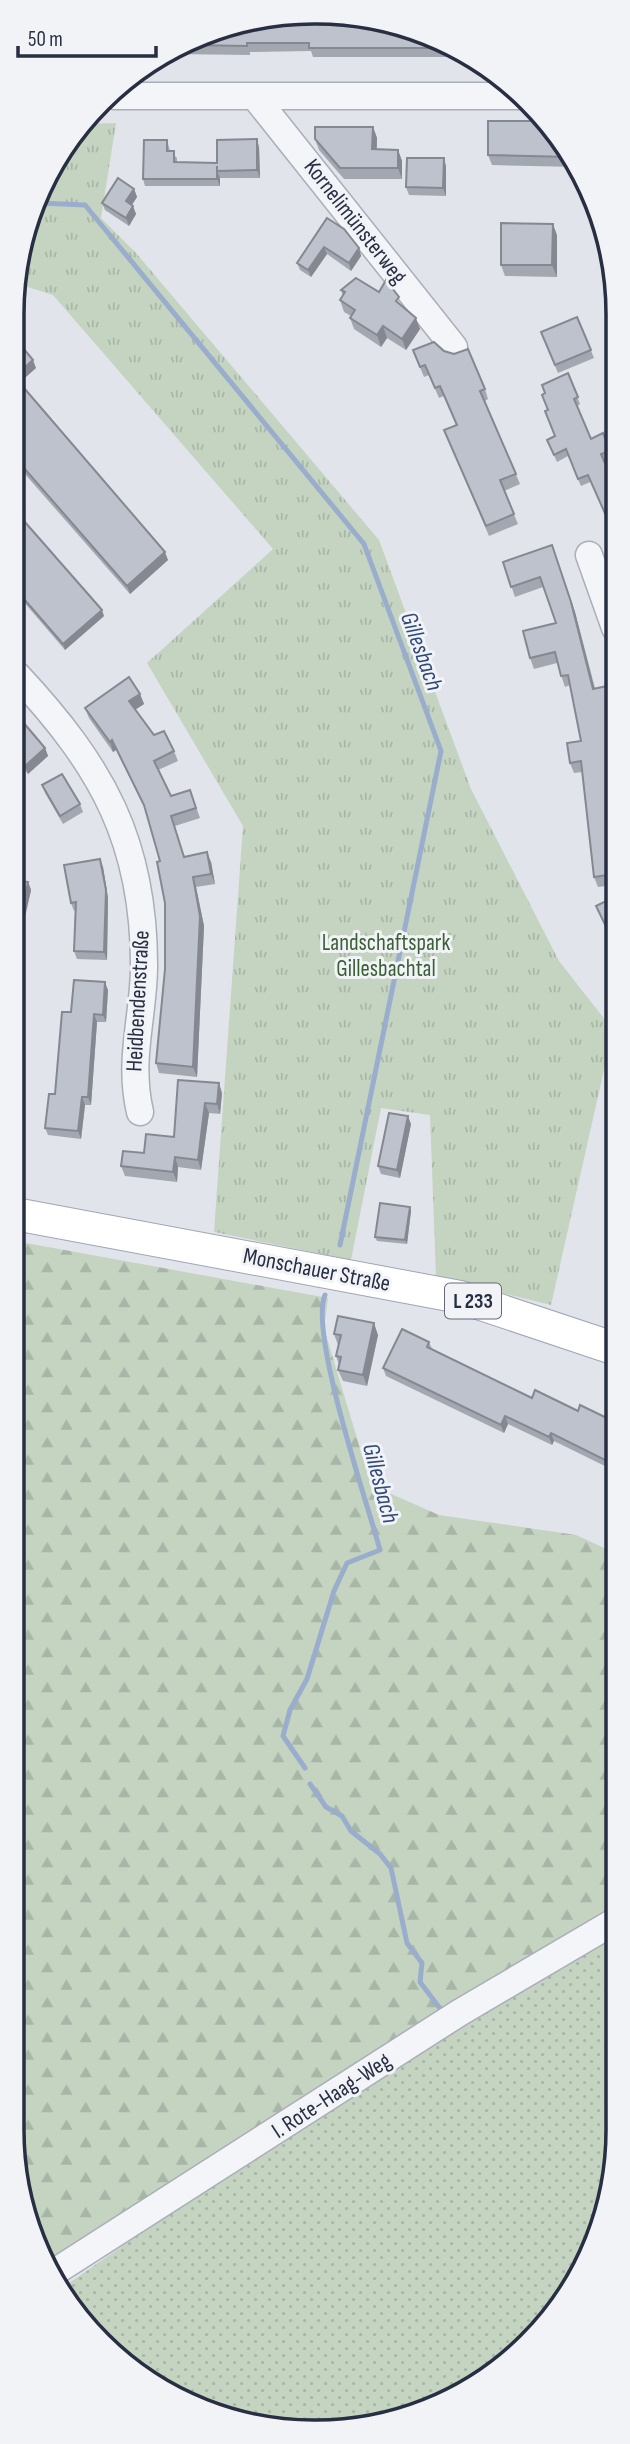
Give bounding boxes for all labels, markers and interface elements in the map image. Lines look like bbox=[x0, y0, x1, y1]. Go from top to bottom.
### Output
scale bar bbox=[18, 14, 156, 58]
text: 50 m bbox=[28, 27, 63, 52]
street label: Kornelimünsterweg bbox=[298, 153, 413, 290]
water label: Gillesbach bbox=[394, 608, 449, 694]
park label: Landschaftspark Gillesbachtal bbox=[322, 929, 450, 983]
street label: Heidbendenstraße bbox=[120, 930, 156, 1072]
street label: Monschauer Straße bbox=[241, 1242, 393, 1298]
road number: L 233 bbox=[445, 1284, 501, 1318]
water label: Gillesbach bbox=[356, 1440, 405, 1526]
street label: I. Rote-Haag-Weg bbox=[266, 2047, 397, 2145]

